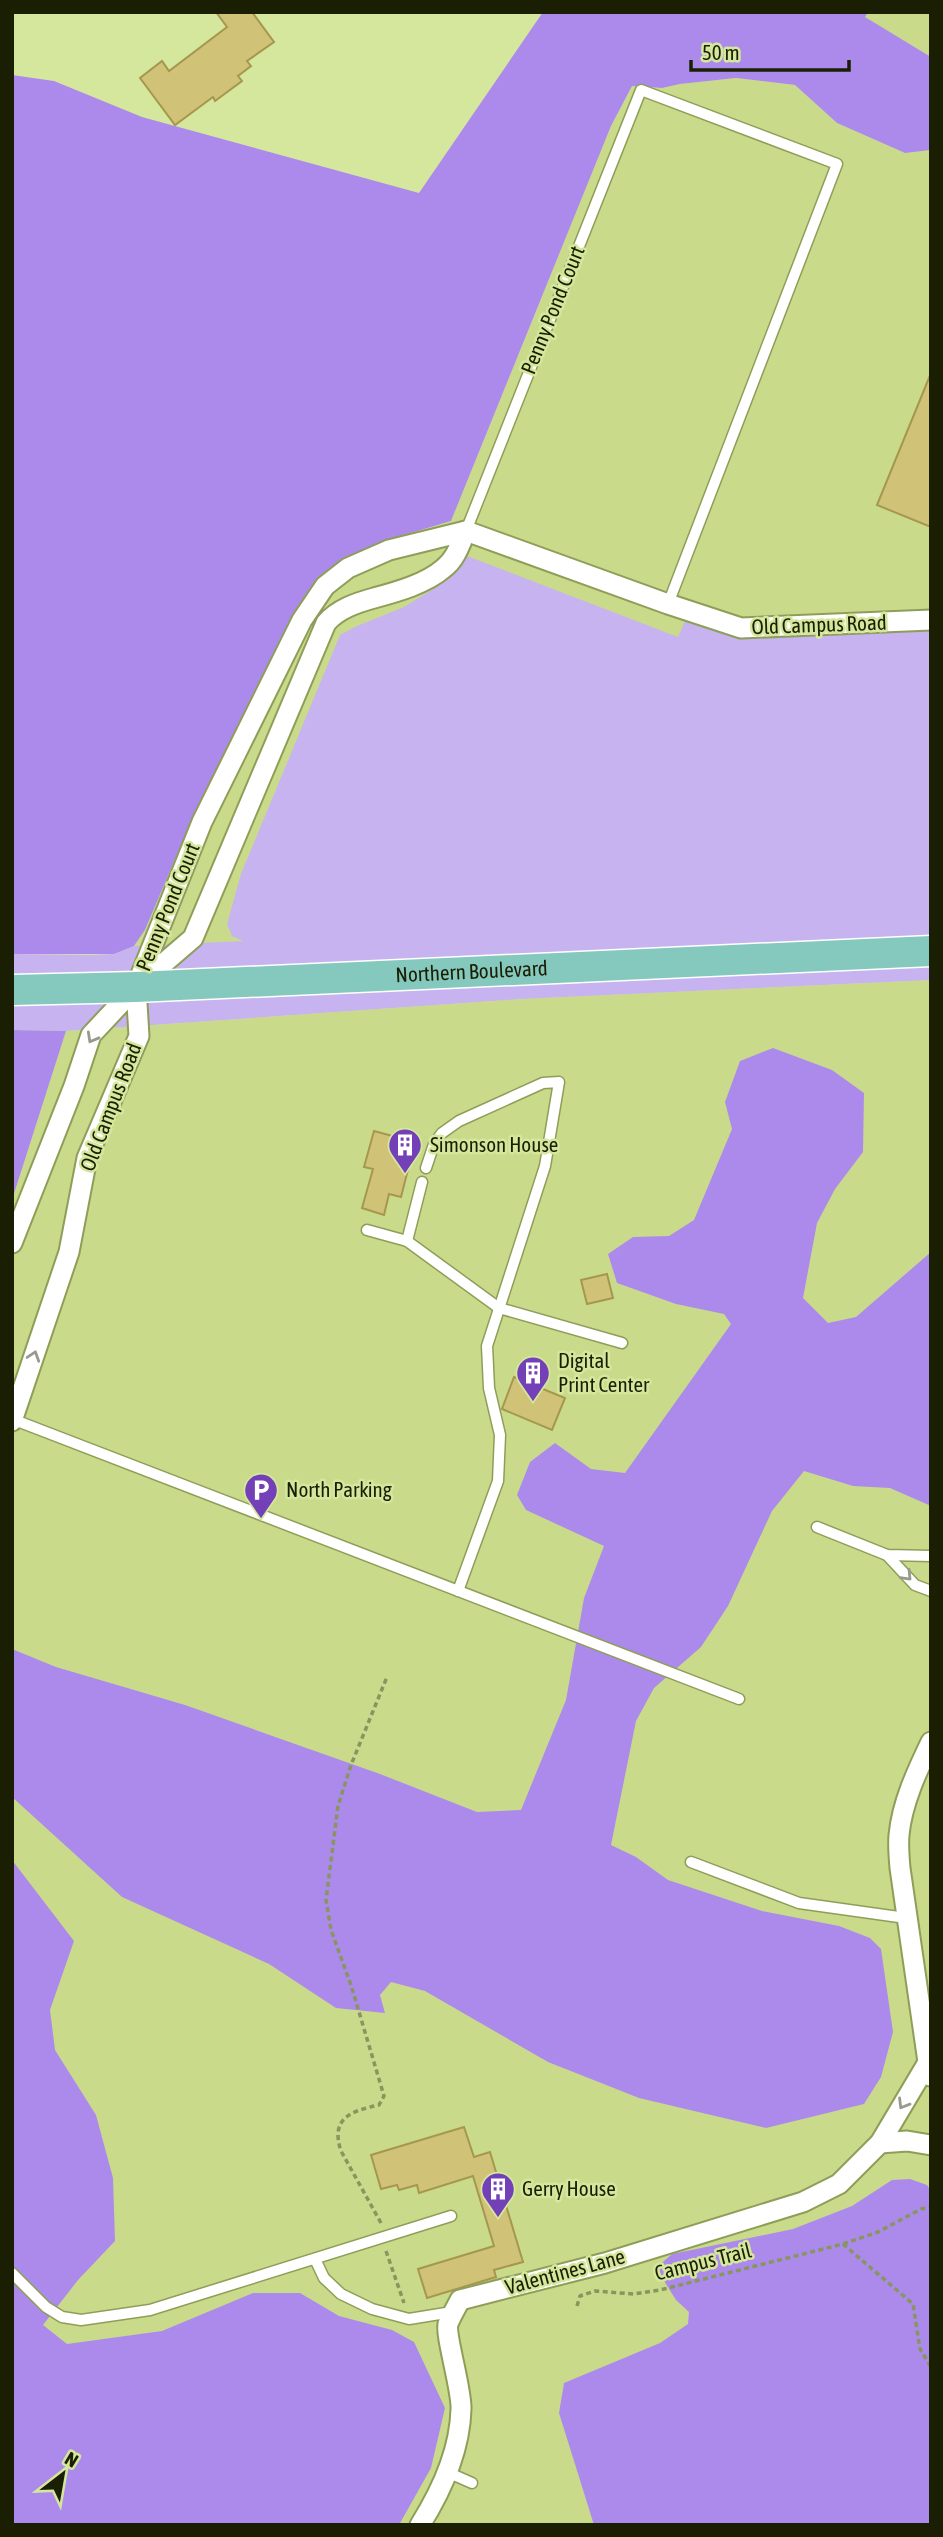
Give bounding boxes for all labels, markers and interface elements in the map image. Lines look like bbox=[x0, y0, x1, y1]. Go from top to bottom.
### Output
scale bar bbox=[691, 28, 848, 72]
text: 50 m bbox=[702, 40, 740, 64]
street label: Penny Pond Court bbox=[515, 242, 589, 377]
street label: Old Campus Road bbox=[751, 610, 887, 638]
street label: Penny Pond Court bbox=[130, 839, 204, 974]
street label: Northern Boulevard bbox=[395, 955, 548, 986]
one-way arrow bbox=[87, 1030, 100, 1043]
street label: Old Campus Road bbox=[75, 1039, 146, 1174]
building icon: Simonson House bbox=[386, 1126, 424, 1175]
place label: Simonson House bbox=[430, 1132, 558, 1156]
place label: Digital Print Center bbox=[558, 1348, 650, 1396]
one-way arrow bbox=[26, 1350, 40, 1363]
building icon: Digital Print Center bbox=[514, 1354, 552, 1403]
parking icon: North Parking bbox=[242, 1471, 280, 1520]
place label: North Parking bbox=[286, 1477, 392, 1501]
one-way arrow bbox=[898, 1568, 911, 1581]
one-way arrow bbox=[898, 2096, 911, 2109]
building icon: Gerry House bbox=[479, 2170, 517, 2219]
place label: Gerry House bbox=[522, 2176, 616, 2200]
street label: Campus Trail bbox=[652, 2237, 754, 2285]
street label: Valentines Lane bbox=[502, 2244, 627, 2299]
north arrow bbox=[28, 2439, 98, 2509]
text: N bbox=[61, 2447, 82, 2472]

